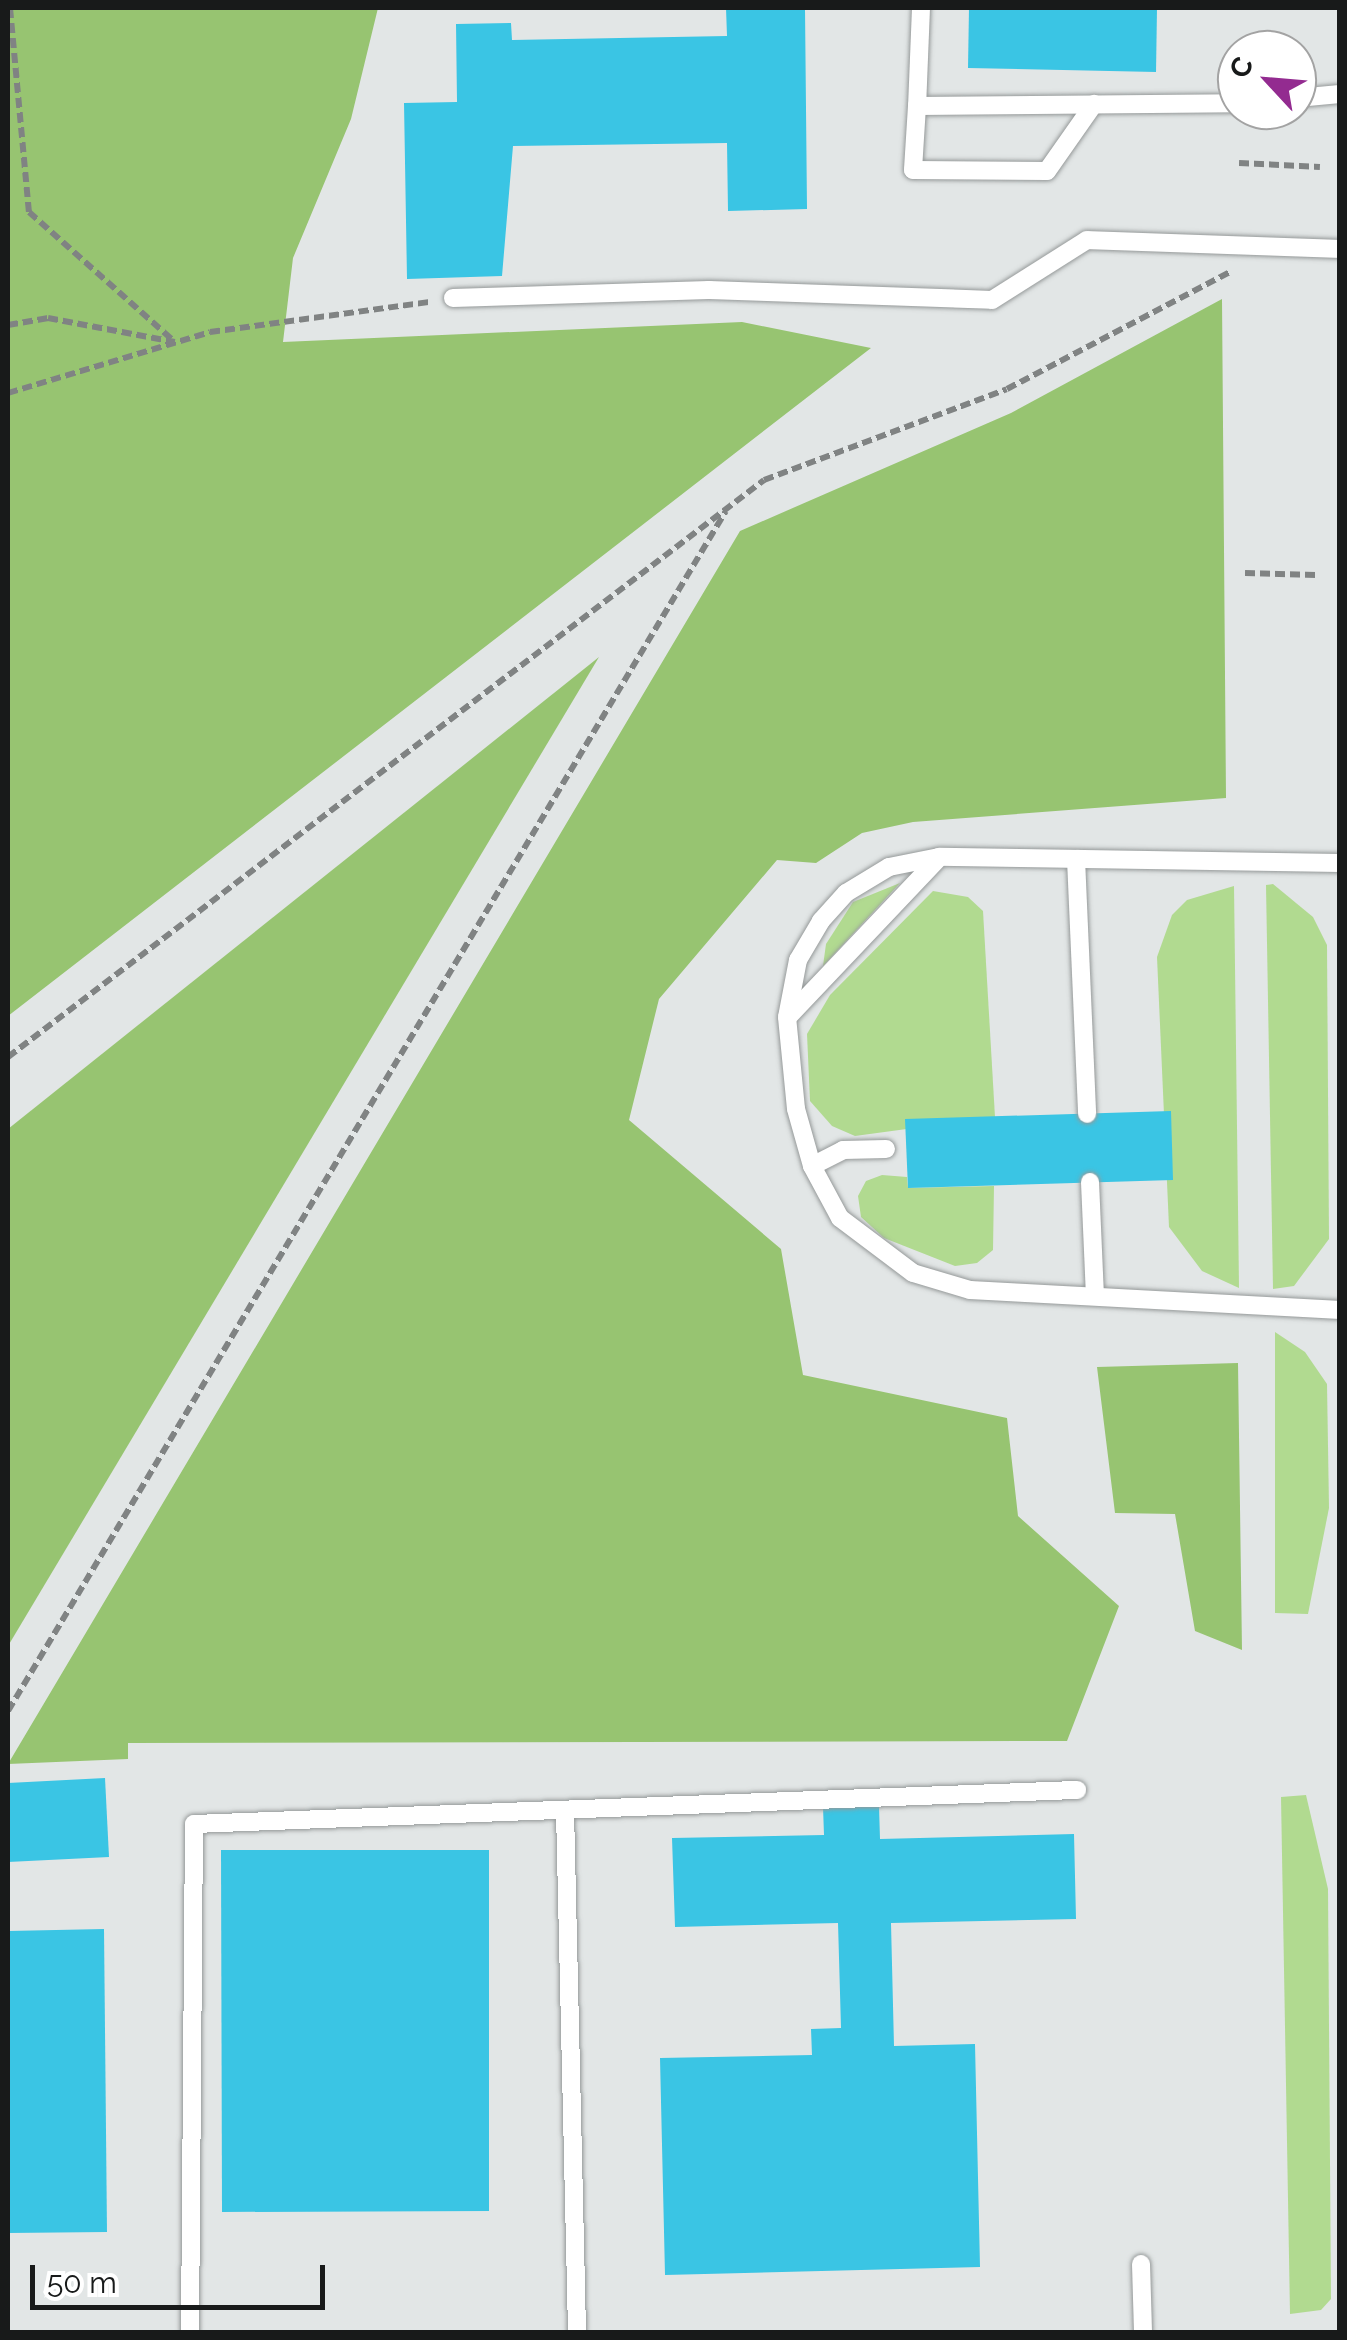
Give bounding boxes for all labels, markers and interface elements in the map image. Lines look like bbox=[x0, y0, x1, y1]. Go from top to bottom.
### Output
north arrow bbox=[1217, 30, 1317, 130]
text: С bbox=[1222, 52, 1260, 83]
scale bar bbox=[35, 2245, 330, 2307]
text: 50 m bbox=[47, 2265, 117, 2300]

